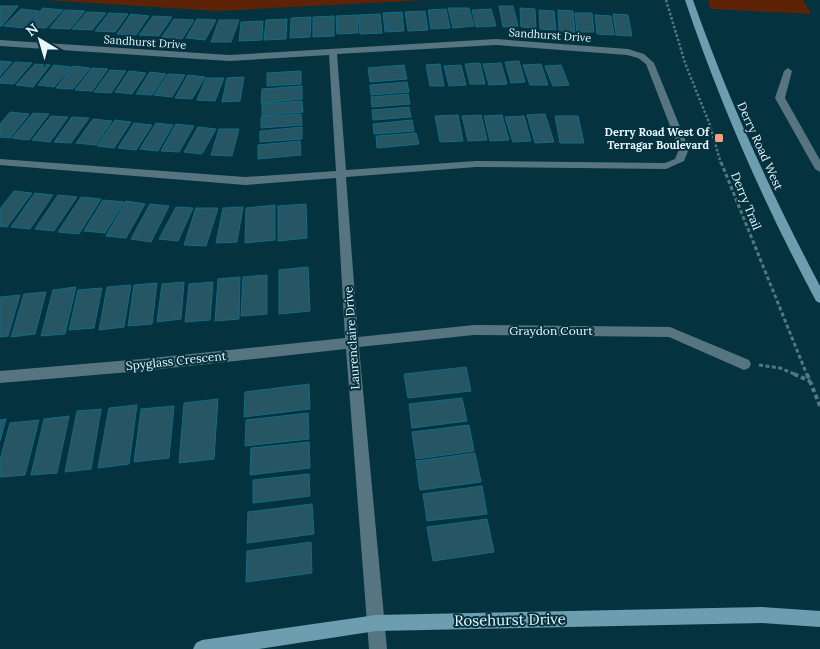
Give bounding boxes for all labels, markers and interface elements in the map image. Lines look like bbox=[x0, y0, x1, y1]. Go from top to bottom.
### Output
north arrow bbox=[15, 15, 65, 65]
text: N bbox=[22, 19, 42, 40]
street label: Sandhurst Drive bbox=[508, 25, 592, 45]
street label: Sandhurst Drive bbox=[103, 32, 187, 52]
street label: Derry Road West bbox=[734, 99, 787, 192]
place label: Derry Road West Of Terragar Boulevard bbox=[605, 125, 710, 152]
marker: Derry Road West Of Terragar Boulevard bbox=[713, 132, 725, 144]
street label: Derry Trail bbox=[728, 170, 765, 232]
street label: Laurenclaire Drive bbox=[340, 285, 363, 390]
street label: Graydon Court bbox=[509, 323, 593, 338]
street label: Spyglass Crescent bbox=[125, 348, 227, 373]
street label: Rosehurst Drive bbox=[454, 609, 566, 630]

